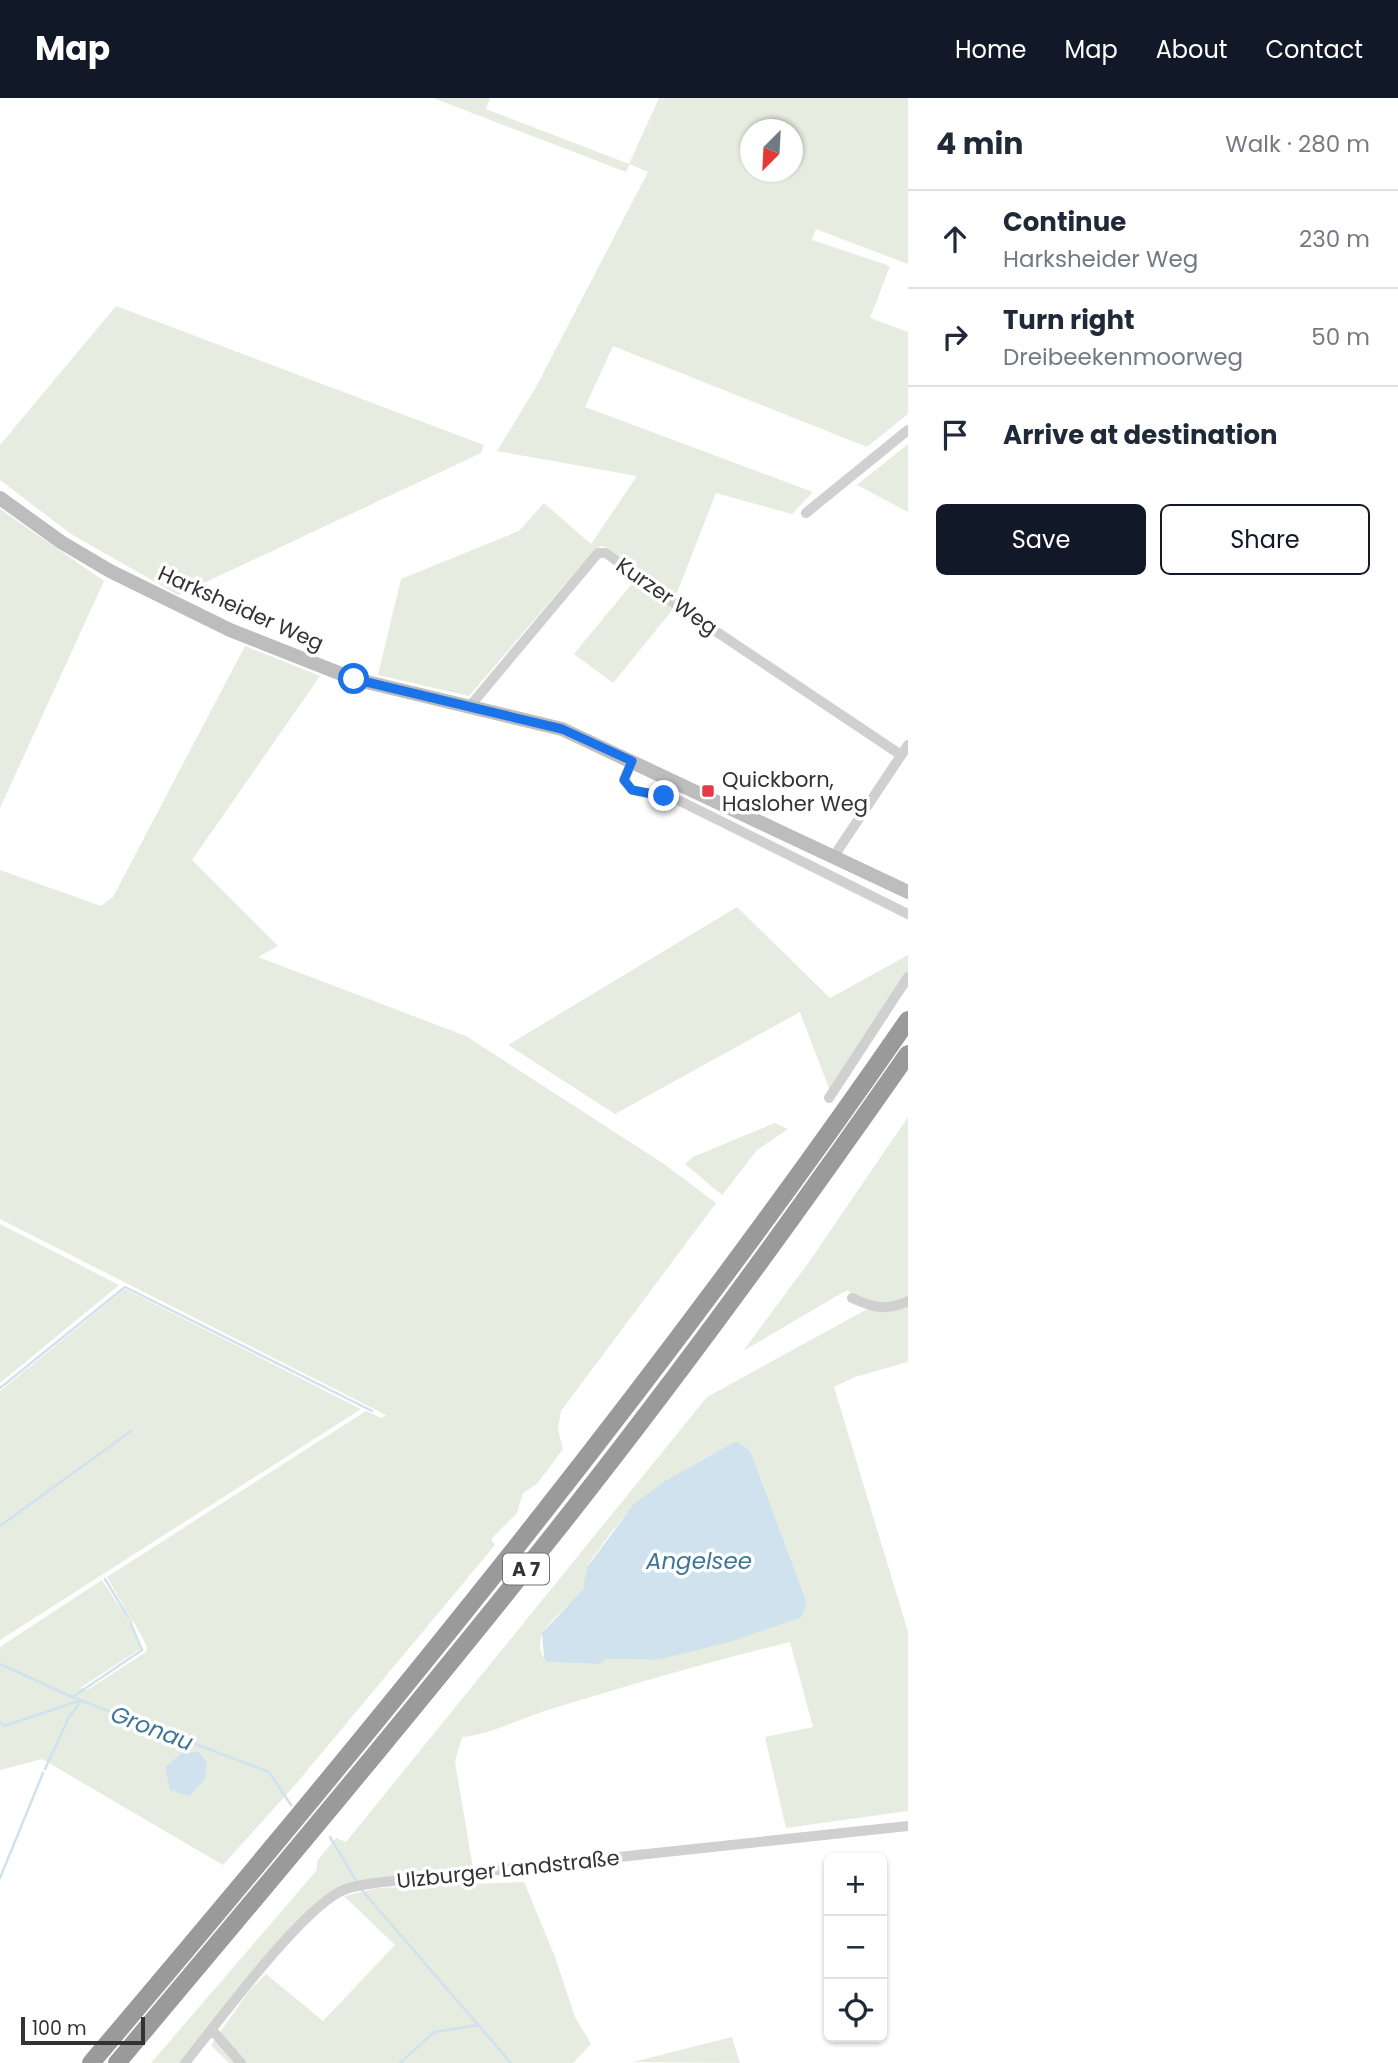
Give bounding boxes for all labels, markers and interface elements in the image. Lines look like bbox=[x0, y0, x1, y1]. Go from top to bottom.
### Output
text: Map bbox=[35, 25, 110, 72]
text: Home bbox=[955, 33, 1027, 66]
text: Map bbox=[1065, 33, 1118, 66]
text: About bbox=[1156, 33, 1227, 66]
text: Contact bbox=[1265, 33, 1363, 66]
north arrow bbox=[740, 119, 803, 182]
text: 4 min bbox=[936, 122, 1024, 165]
text: Walk · 280 m bbox=[1225, 128, 1370, 160]
text: Continue bbox=[1003, 204, 1126, 240]
icon: ahead bbox=[936, 220, 974, 258]
text: 230 m bbox=[1299, 223, 1370, 255]
text: Harksheider Weg bbox=[1003, 243, 1198, 275]
text: Turn right bbox=[1003, 302, 1135, 338]
icon: right bbox=[936, 318, 974, 356]
text: 50 m bbox=[1311, 321, 1370, 353]
text: Dreibeekenmoorweg bbox=[1003, 341, 1243, 373]
icon: arrive bbox=[936, 416, 974, 454]
text: Arrive at destination bbox=[1003, 417, 1278, 453]
button: Save bbox=[936, 504, 1146, 575]
button: Share bbox=[1160, 504, 1370, 575]
street label: Kurzer Weg bbox=[611, 550, 723, 642]
street label: Harksheider Weg bbox=[154, 558, 328, 658]
route start bbox=[338, 663, 369, 694]
place label: Quickborn, Hasloher Weg bbox=[722, 765, 868, 818]
route end bbox=[648, 780, 679, 811]
marker: Quickborn, Hasloher Weg bbox=[700, 783, 716, 799]
water label: Angelsee bbox=[645, 1545, 752, 1577]
road number: A 7 bbox=[503, 1554, 549, 1584]
water label: Gronau bbox=[106, 1698, 198, 1758]
street label: Ulzburger Landstraße bbox=[395, 1843, 621, 1895]
map controls bbox=[824, 1853, 887, 2042]
button: + bbox=[824, 1853, 887, 1916]
button: − bbox=[824, 1916, 887, 1979]
button: locate bbox=[824, 1979, 887, 2042]
scale bar bbox=[21, 2014, 145, 2046]
text: 100 m bbox=[32, 2015, 87, 2042]

